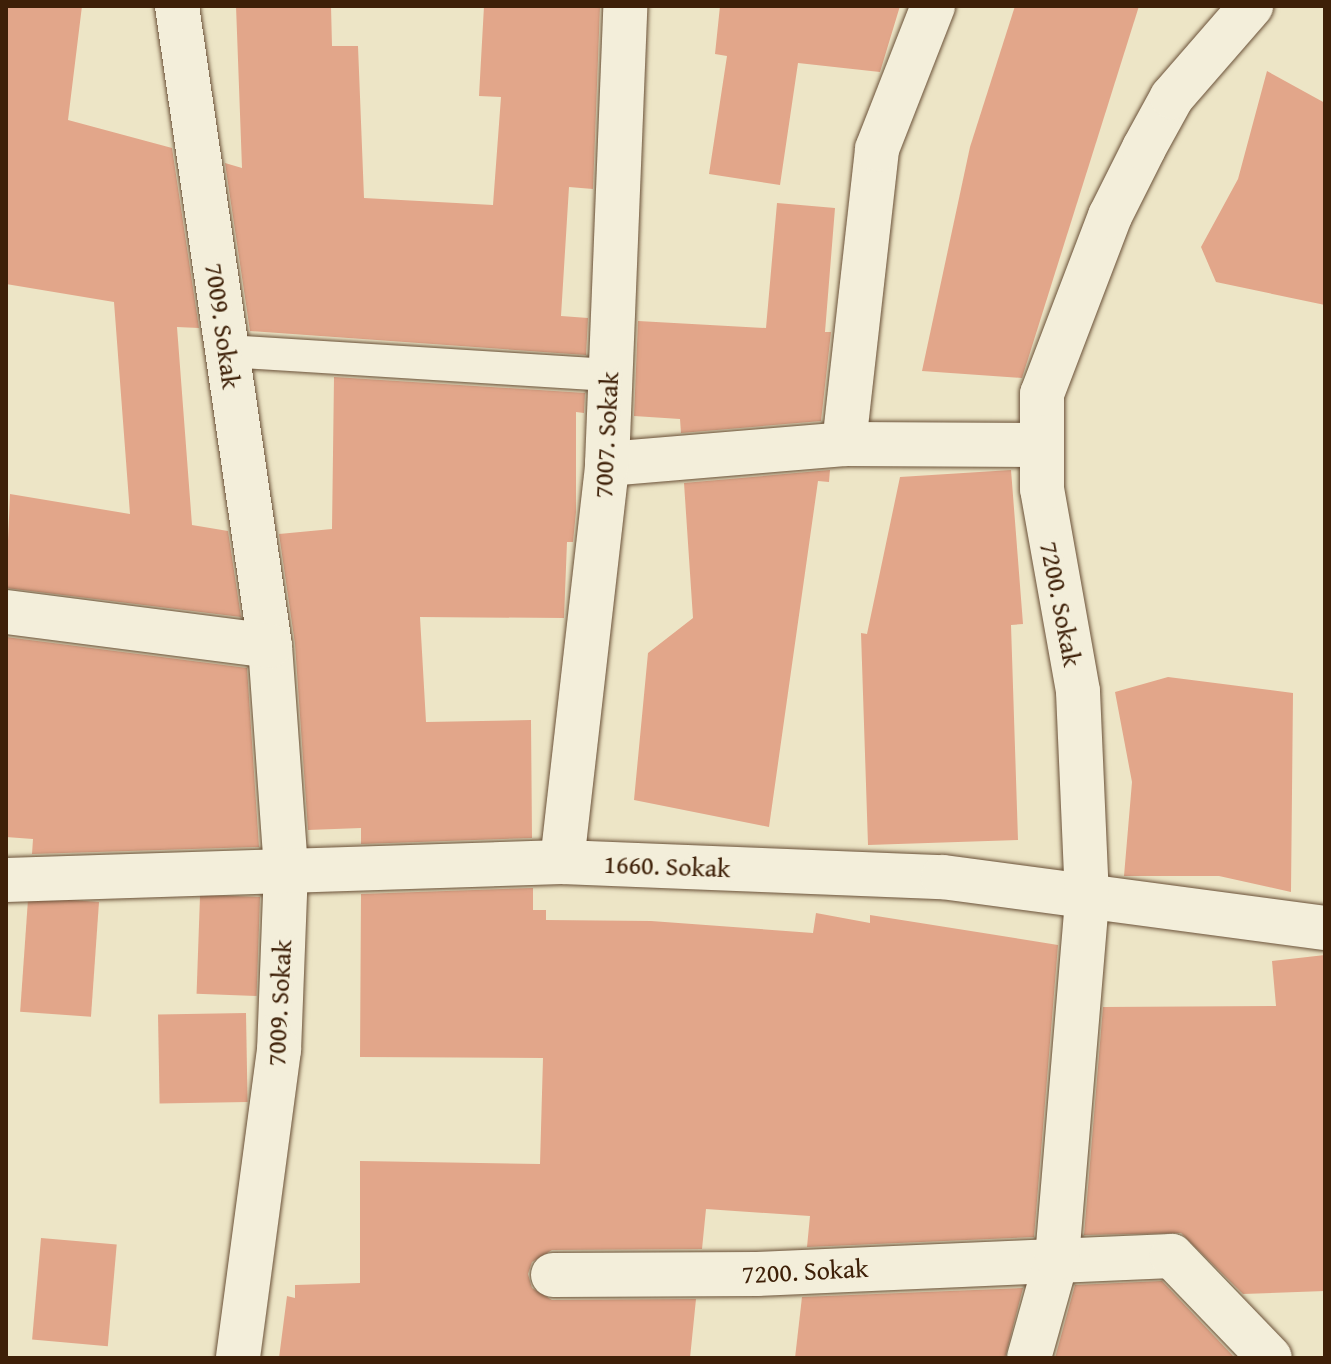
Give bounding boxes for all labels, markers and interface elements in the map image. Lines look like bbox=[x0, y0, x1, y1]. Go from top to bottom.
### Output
street label: 7009. Sokak bbox=[199, 261, 247, 391]
street label: 7007. Sokak bbox=[587, 371, 625, 499]
street label: 7200. Sokak bbox=[1034, 539, 1088, 669]
street label: 1660. Sokak bbox=[603, 848, 731, 884]
street label: 7009. Sokak bbox=[260, 939, 298, 1067]
street label: 7200. Sokak bbox=[741, 1252, 869, 1290]

